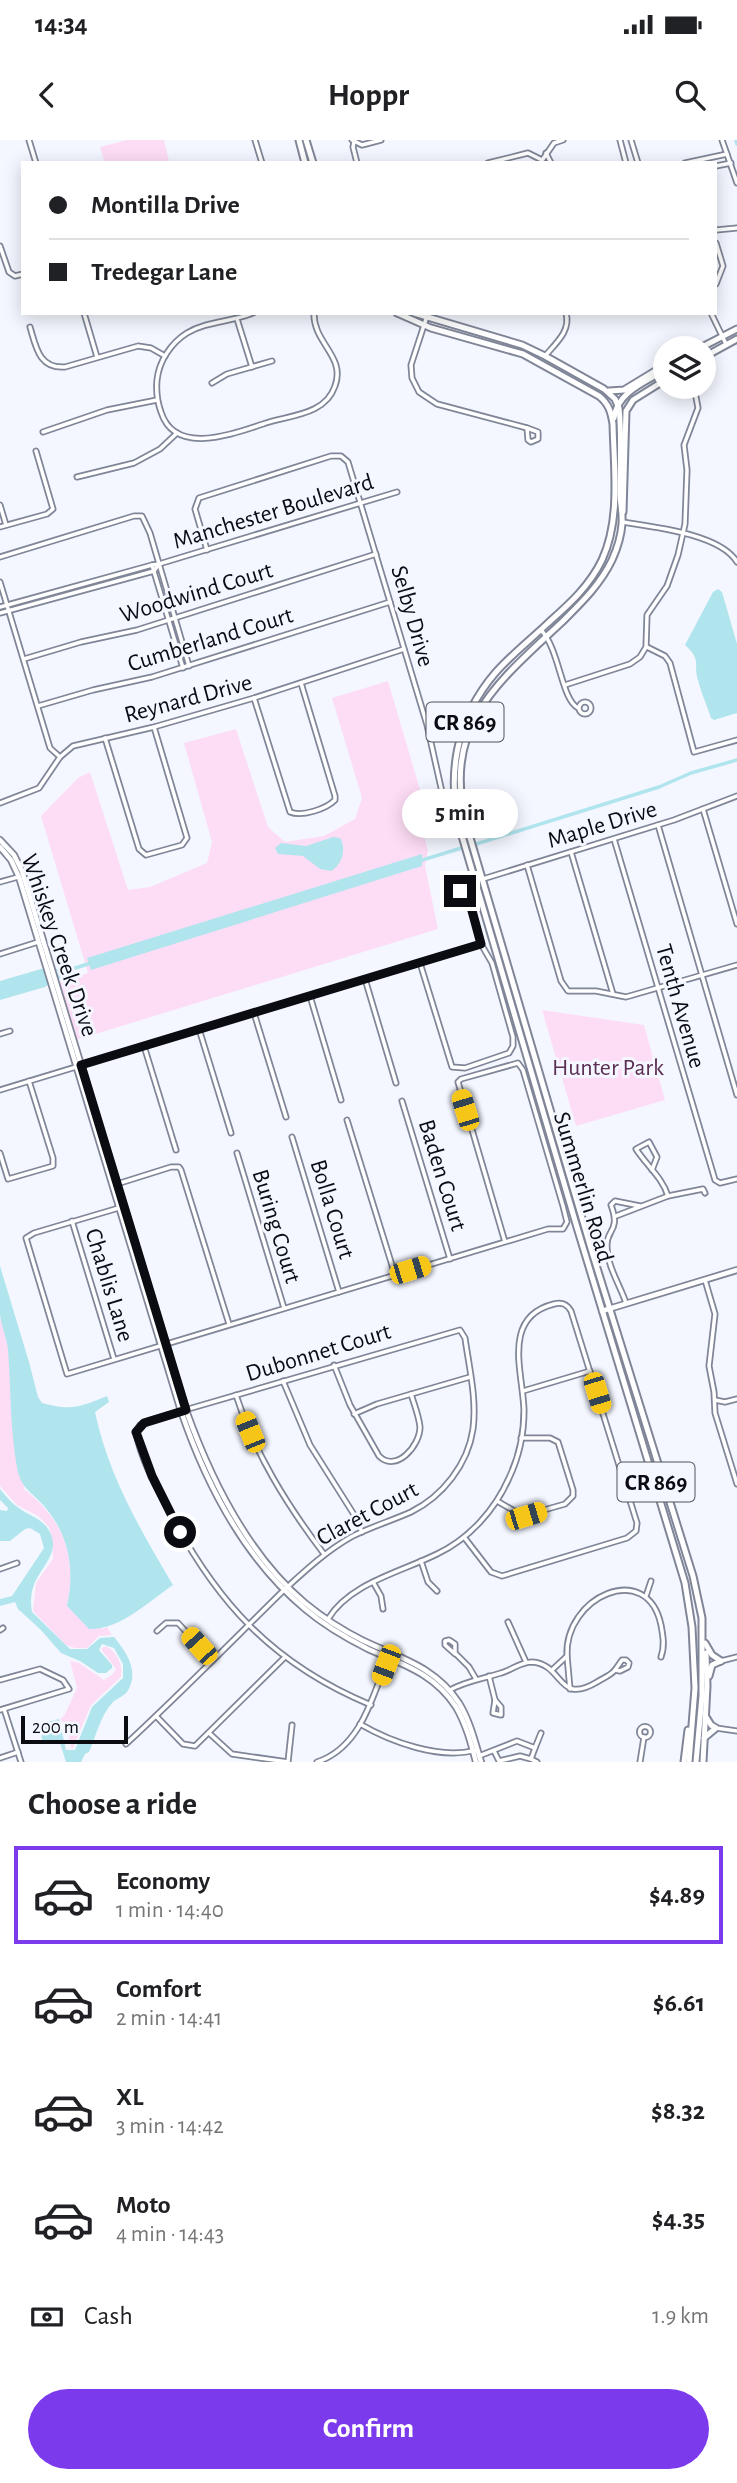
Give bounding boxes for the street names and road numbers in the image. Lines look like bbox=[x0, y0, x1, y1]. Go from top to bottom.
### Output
street label: Manchester Boulevard bbox=[170, 470, 376, 554]
street label: Woodwind Court bbox=[117, 558, 276, 628]
street label: Selby Drive bbox=[386, 563, 438, 670]
street label: Cumberland Court bbox=[125, 603, 296, 676]
street label: Reynard Drive bbox=[122, 670, 255, 728]
road number: CR 869 bbox=[426, 702, 504, 742]
street label: Maple Drive bbox=[545, 797, 660, 853]
street label: Whiskey Creek Drive bbox=[17, 851, 101, 1039]
street label: Tenth Avenue bbox=[651, 942, 709, 1071]
street label: Summerlin Road bbox=[549, 1109, 617, 1265]
street label: Baden Court bbox=[414, 1117, 470, 1234]
street label: Bolla Court bbox=[306, 1157, 359, 1262]
street label: Buring Court bbox=[247, 1167, 305, 1286]
street label: Chablis Lane bbox=[80, 1226, 138, 1345]
street label: Dubonnet Court bbox=[243, 1319, 394, 1386]
road number: CR 869 bbox=[618, 1462, 694, 1502]
street label: Claret Court bbox=[313, 1477, 422, 1551]

